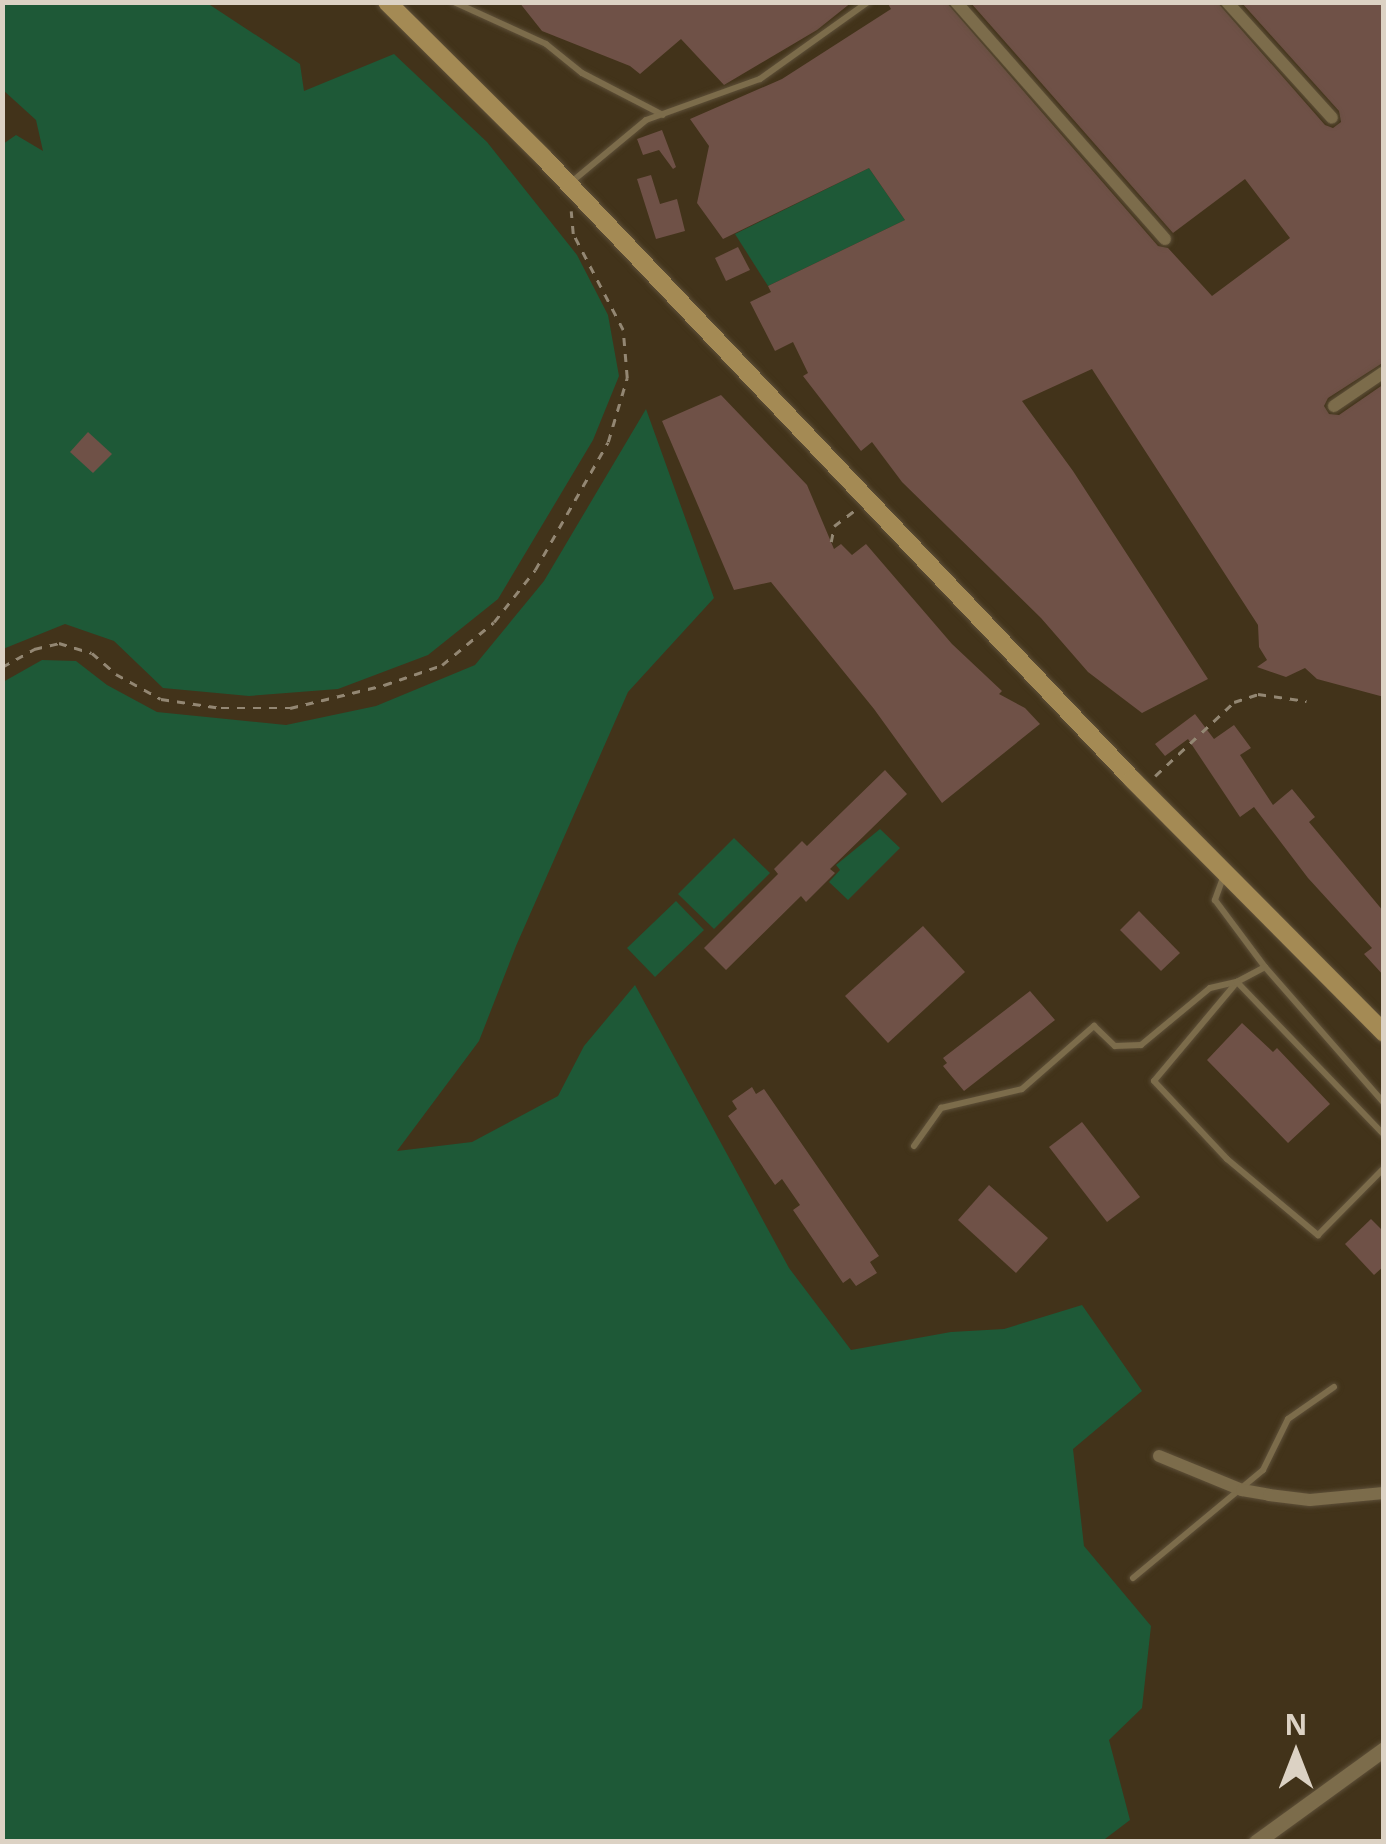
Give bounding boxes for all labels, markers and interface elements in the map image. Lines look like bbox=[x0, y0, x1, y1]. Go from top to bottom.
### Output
north arrow bbox=[1246, 1704, 1346, 1804]
text: N bbox=[1285, 1705, 1307, 1743]

